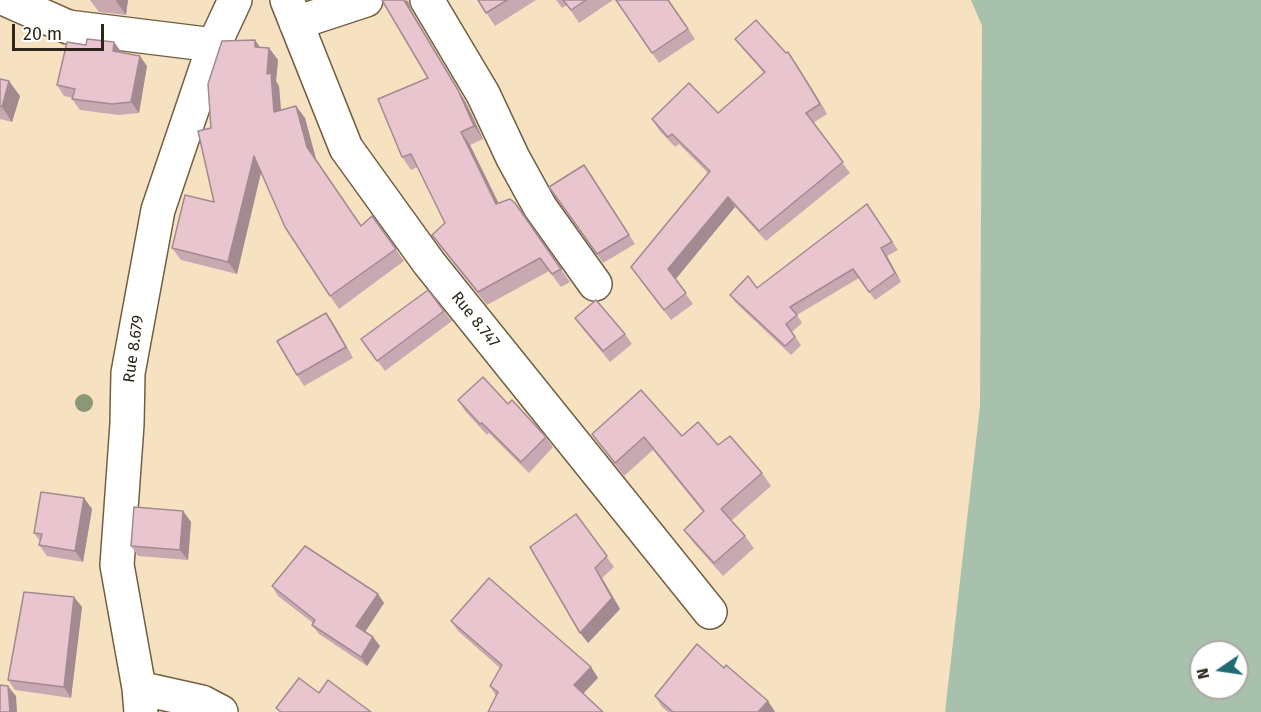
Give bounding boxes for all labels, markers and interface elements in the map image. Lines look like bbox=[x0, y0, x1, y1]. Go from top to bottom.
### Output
scale bar bbox=[15, 12, 106, 50]
text: 20 m bbox=[23, 23, 62, 45]
street label: Rue 8.747 bbox=[447, 288, 503, 352]
street label: Rue 8.679 bbox=[120, 314, 148, 384]
north arrow bbox=[1189, 640, 1249, 700]
text: N bbox=[1192, 666, 1213, 681]

